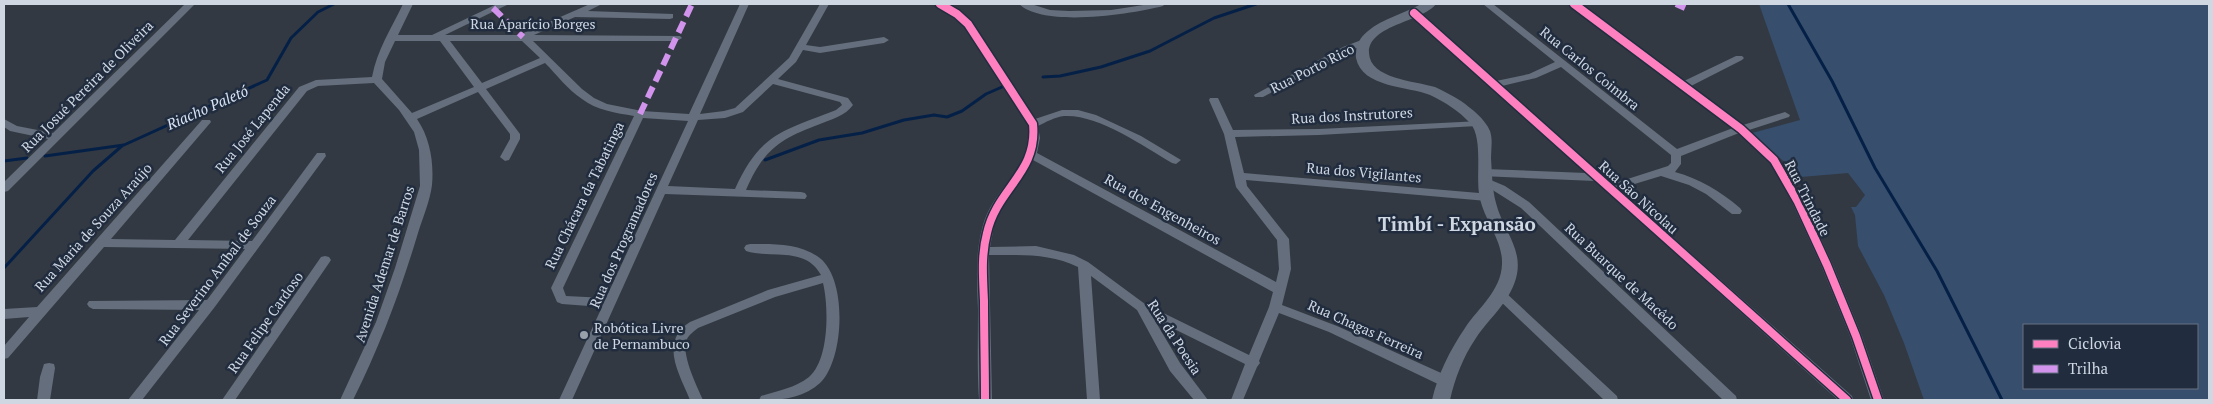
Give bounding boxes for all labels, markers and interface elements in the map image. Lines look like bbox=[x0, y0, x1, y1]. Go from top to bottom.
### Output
street label: Rua Aparício Borges bbox=[470, 14, 596, 33]
street label: Rua Josué Pereira de Oliveira bbox=[17, 16, 157, 156]
street label: Rua Carlos Coimbra bbox=[1536, 22, 1644, 114]
street label: Rua Porto Rico bbox=[1267, 39, 1358, 97]
water label: Riacho Paletó bbox=[162, 80, 251, 134]
street label: Rua José Lapenda bbox=[210, 80, 294, 176]
street label: Rua dos Instrutores bbox=[1291, 102, 1413, 128]
street label: Rua Chácara da Tabatinga bbox=[540, 118, 628, 272]
street label: Rua São Nicolau bbox=[1595, 156, 1683, 238]
street label: Rua Trindade bbox=[1781, 157, 1835, 239]
street label: Rua Maria de Souza Araújo bbox=[30, 158, 156, 295]
street label: Rua dos Vigilantes bbox=[1306, 158, 1422, 186]
street label: Rua dos Programadores bbox=[584, 169, 662, 311]
street label: Rua dos Engenheiros bbox=[1101, 169, 1225, 249]
street label: Avenida Ademar de Barros bbox=[350, 183, 418, 345]
street label: Rua Severino Aníbal de Souza bbox=[154, 191, 280, 349]
district label: Timbí - Expansão bbox=[1378, 211, 1536, 236]
street label: Rua Buarque de Macêdo bbox=[1561, 218, 1683, 334]
street label: Rua Felipe Cardoso bbox=[223, 267, 307, 376]
street label: Rua Chagas Ferreira bbox=[1305, 295, 1427, 363]
street label: Rua da Poesia bbox=[1144, 296, 1206, 378]
place label: Robótica Livre de Pernambuco bbox=[594, 318, 690, 353]
legend bbox=[2023, 324, 2198, 389]
marker: Robótica Livre de Pernambuco bbox=[578, 329, 590, 341]
text: Ciclovia bbox=[2068, 333, 2122, 353]
text: Trilha bbox=[2068, 358, 2108, 378]

